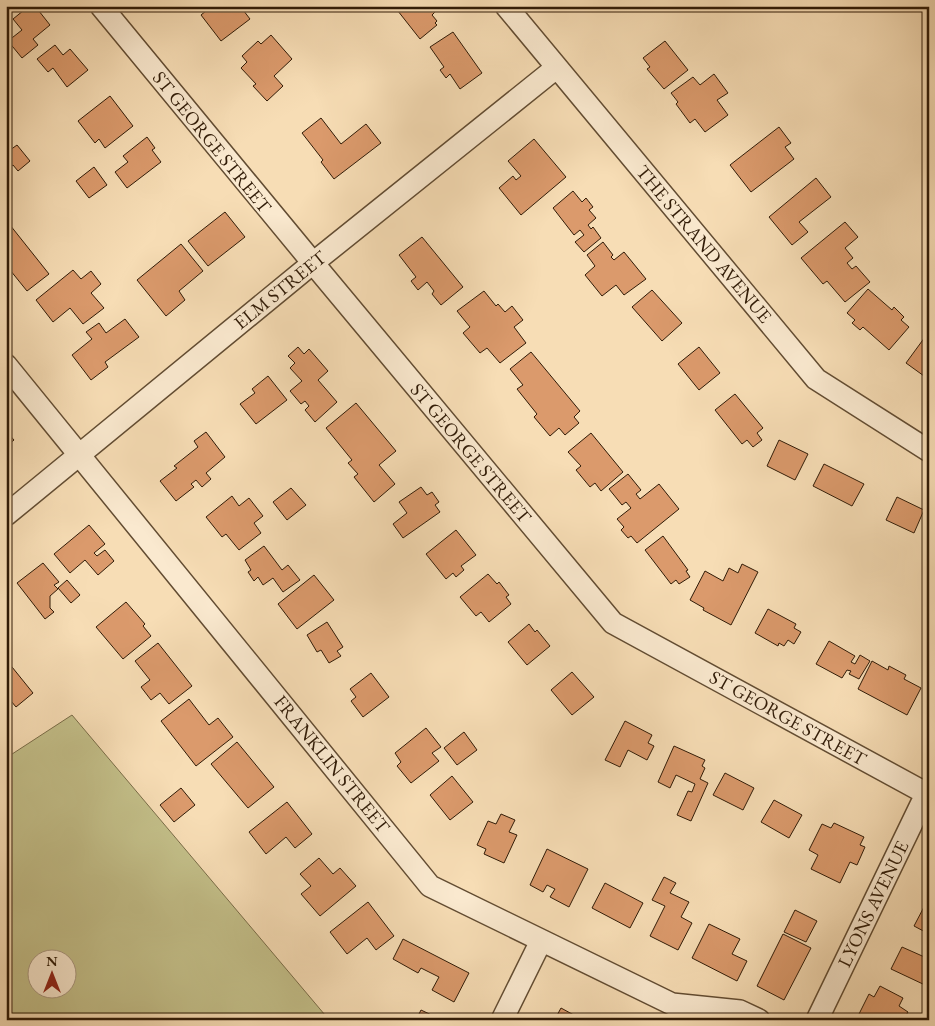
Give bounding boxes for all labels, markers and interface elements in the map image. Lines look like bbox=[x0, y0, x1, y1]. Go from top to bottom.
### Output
street label: ST GEORGE STREET bbox=[147, 66, 277, 218]
street label: THE STRAND AVENUE bbox=[631, 160, 778, 328]
street label: ELM STREET bbox=[229, 245, 332, 335]
street label: ST GEORGE STREET bbox=[405, 378, 537, 529]
street label: ST GEORGE STREET bbox=[705, 664, 871, 772]
street label: FRANKLIN STREET bbox=[269, 690, 396, 838]
street label: LYONS AVENUE bbox=[832, 836, 915, 971]
north arrow bbox=[28, 948, 78, 998]
text: N bbox=[46, 952, 58, 970]

